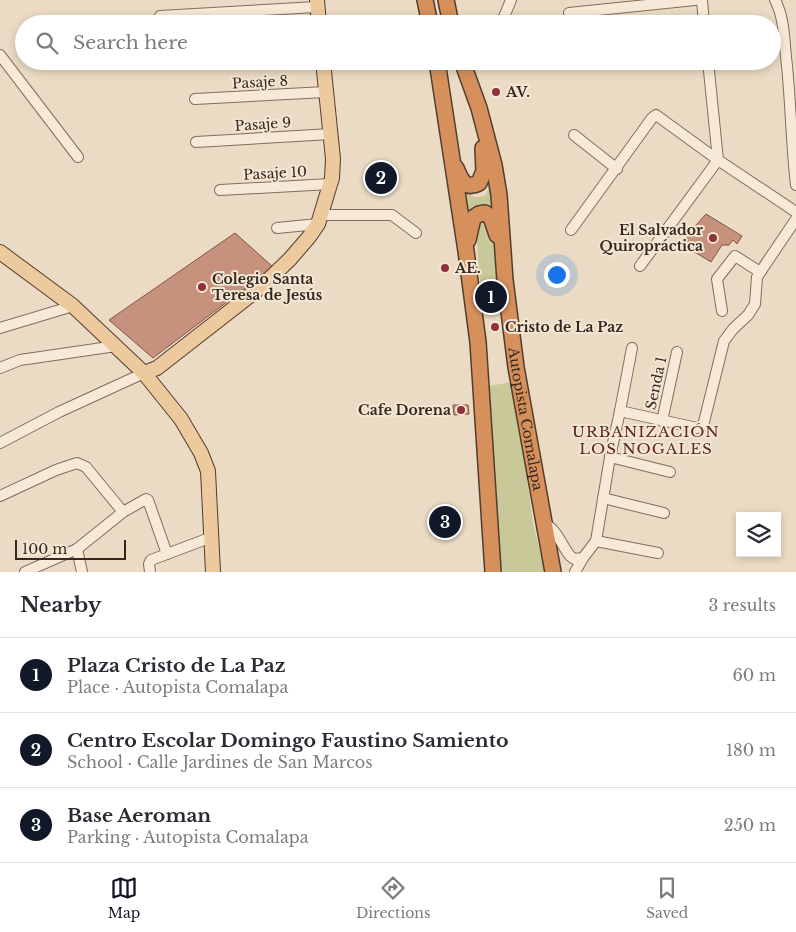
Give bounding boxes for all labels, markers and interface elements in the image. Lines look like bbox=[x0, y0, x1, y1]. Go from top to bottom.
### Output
search box bbox=[15, 15, 781, 70]
icon: search bbox=[33, 29, 61, 57]
text: Search here bbox=[73, 31, 188, 54]
street label: Pasaje 8 bbox=[232, 72, 288, 92]
place label: AV. bbox=[505, 83, 530, 101]
marker: AV. bbox=[490, 86, 502, 98]
street label: Pasaje 9 bbox=[234, 113, 292, 135]
pin: 2 bbox=[365, 159, 397, 197]
street label: Pasaje 10 bbox=[243, 162, 307, 184]
place label: El Salvador Quiropráctica bbox=[600, 221, 703, 255]
marker: El Salvador Quiropráctica bbox=[707, 232, 719, 244]
place label: AE. bbox=[454, 259, 481, 277]
marker: AE. bbox=[439, 262, 451, 274]
your location bbox=[544, 262, 570, 288]
place label: Colegio Santa Teresa de Jesús bbox=[212, 270, 323, 304]
pin: 1 bbox=[475, 278, 507, 316]
marker: Colegio Santa Teresa de Jesús bbox=[196, 281, 208, 293]
place label: Cristo de La Paz bbox=[505, 318, 623, 336]
marker: Cristo de La Paz bbox=[489, 321, 501, 333]
street label: Autopista Comalapa bbox=[504, 345, 547, 492]
street label: Senda 1 bbox=[642, 355, 670, 411]
place label: Cafe Dorena bbox=[358, 401, 451, 419]
marker: Cafe Dorena bbox=[455, 404, 467, 416]
district label: URBANIZACIÓN LOS NOGALES bbox=[572, 422, 720, 458]
pin: 3 bbox=[429, 503, 461, 541]
map controls bbox=[736, 512, 781, 557]
button: layers bbox=[736, 512, 781, 557]
scale bar bbox=[15, 537, 126, 560]
text: 100 m bbox=[22, 540, 67, 558]
text: Nearby bbox=[20, 592, 101, 618]
text: 3 results bbox=[708, 595, 776, 615]
text: Plaza Cristo de La Paz bbox=[67, 654, 285, 677]
text: 1 bbox=[33, 665, 39, 685]
text: 60 m bbox=[733, 665, 776, 685]
text: Place · Autopista Comalapa bbox=[67, 677, 288, 697]
text: Centro Escolar Domingo Faustino Samiento bbox=[67, 729, 508, 752]
text: 2 bbox=[31, 740, 41, 760]
text: 180 m bbox=[726, 740, 776, 760]
text: School · Calle Jardines de San Marcos bbox=[67, 752, 372, 772]
text: Base Aeroman bbox=[67, 804, 211, 827]
text: 3 bbox=[31, 815, 41, 835]
text: 250 m bbox=[724, 815, 776, 835]
text: Parking · Autopista Comalapa bbox=[67, 827, 309, 847]
tab: Map bbox=[108, 874, 140, 922]
tab: Directions bbox=[356, 874, 430, 922]
tab: Saved bbox=[646, 874, 688, 922]

